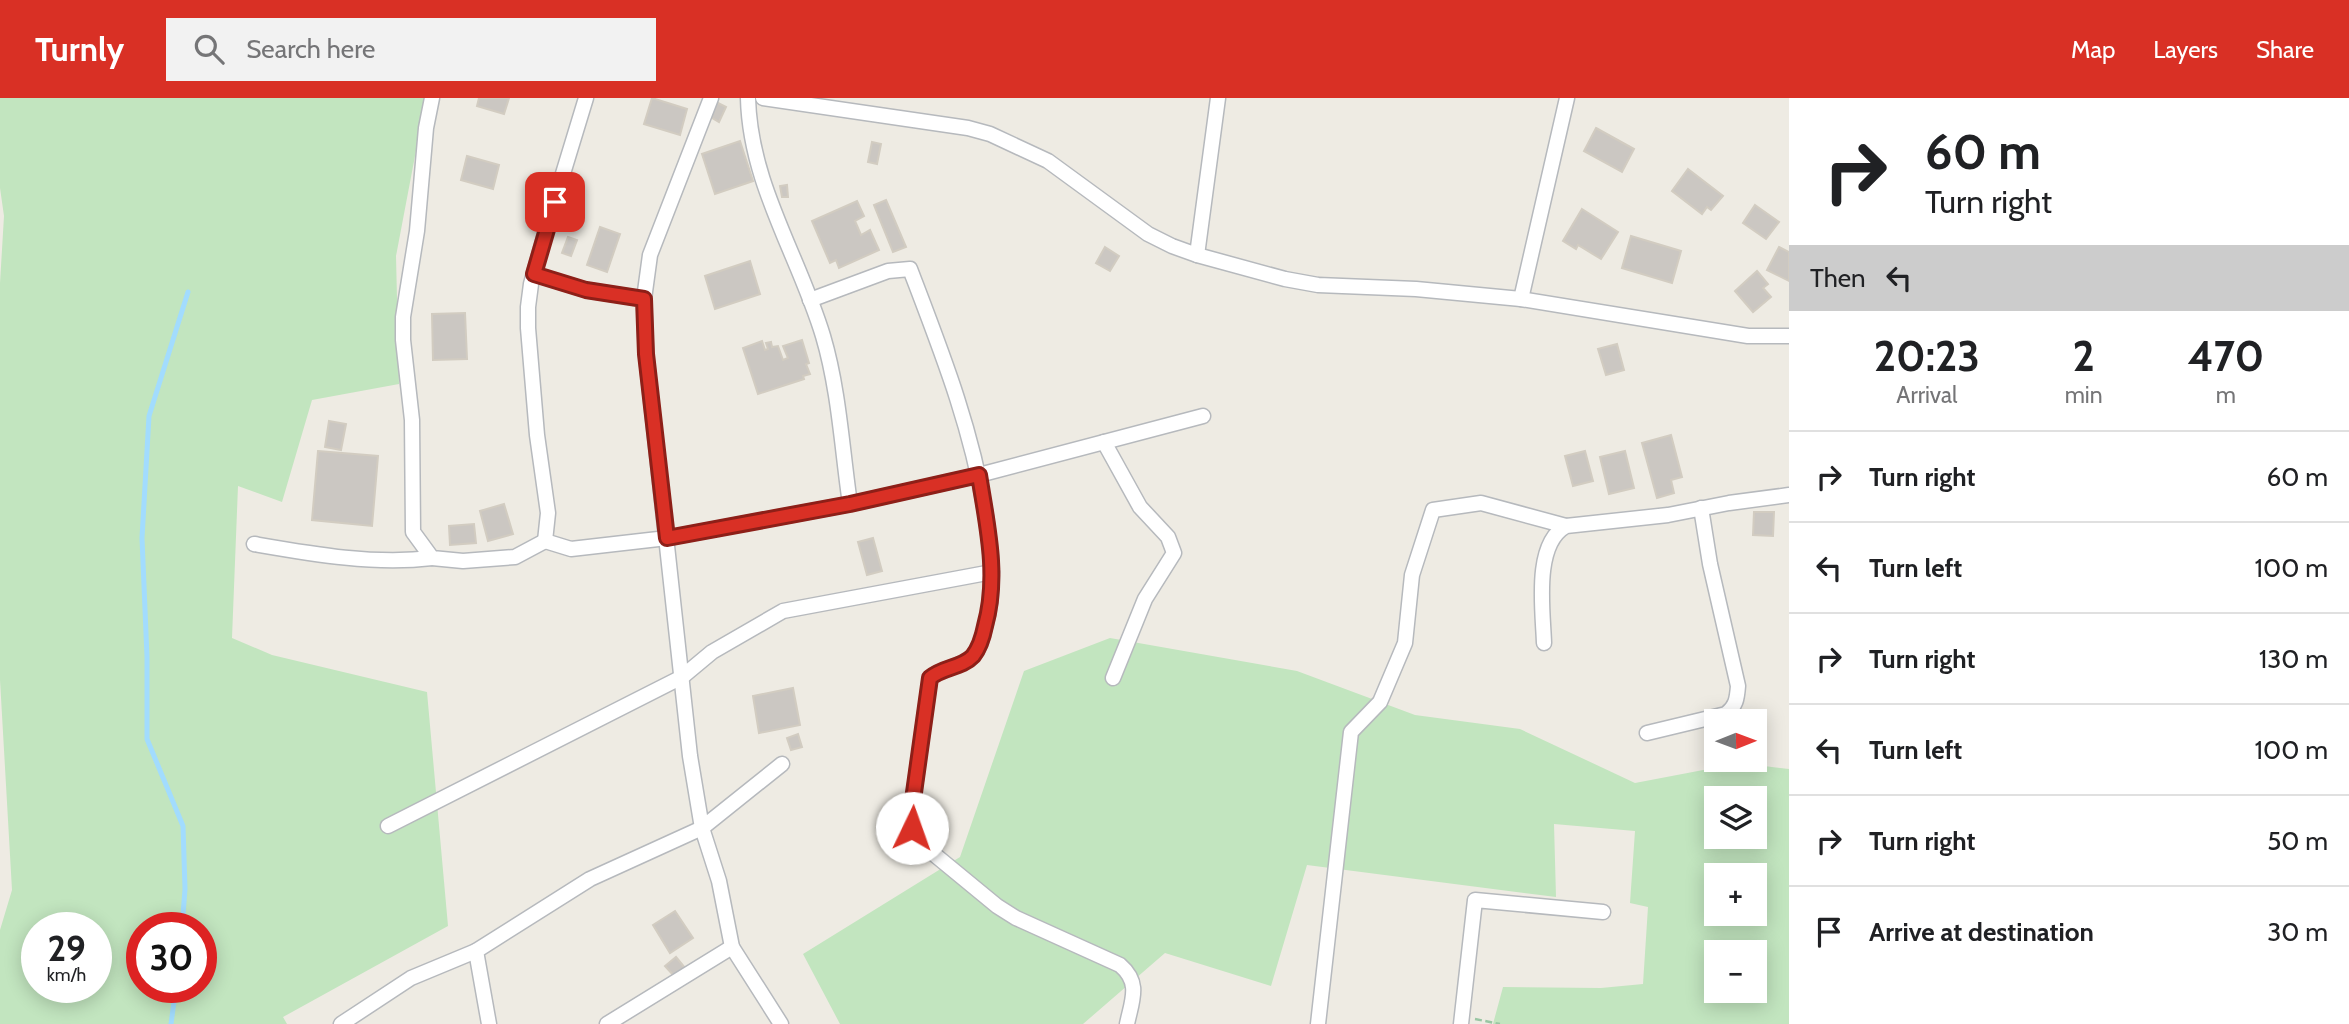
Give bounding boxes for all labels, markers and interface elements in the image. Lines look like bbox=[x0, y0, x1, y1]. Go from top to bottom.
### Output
search box bbox=[166, 18, 656, 81]
text: Turnly bbox=[35, 29, 124, 69]
icon: search bbox=[190, 30, 228, 68]
text: Search here bbox=[246, 33, 375, 65]
text: Map bbox=[2071, 35, 2115, 64]
text: Layers bbox=[2153, 35, 2218, 64]
text: Share bbox=[2256, 35, 2314, 64]
text: 60 m bbox=[1925, 122, 2041, 181]
icon: right bbox=[1810, 126, 1901, 217]
pin bbox=[525, 172, 585, 232]
text: Turn right bbox=[1925, 182, 2052, 221]
icon: arrive bbox=[536, 183, 574, 221]
icon: left bbox=[1880, 259, 1918, 297]
text: Then bbox=[1810, 262, 1866, 294]
text: 20:23 bbox=[1874, 330, 1980, 382]
text: 2 bbox=[2073, 330, 2095, 382]
text: 470 bbox=[2187, 330, 2264, 382]
text: Arrival bbox=[1896, 381, 1957, 409]
text: min bbox=[2065, 381, 2103, 409]
text: m bbox=[2216, 381, 2236, 409]
icon: right bbox=[1810, 458, 1848, 496]
text: Turn right bbox=[1869, 461, 1975, 493]
text: 60 m bbox=[2266, 461, 2328, 493]
icon: left bbox=[1810, 549, 1848, 587]
text: Turn left bbox=[1869, 552, 1962, 584]
text: 100 m bbox=[2255, 552, 2328, 584]
icon: right bbox=[1810, 640, 1848, 678]
text: Turn right bbox=[1869, 643, 1975, 675]
text: 130 m bbox=[2259, 643, 2328, 675]
north arrow bbox=[1704, 709, 1768, 772]
map controls bbox=[1704, 709, 1767, 1003]
icon: left bbox=[1810, 731, 1848, 769]
text: Turn left bbox=[1869, 734, 1962, 766]
text: 100 m bbox=[2255, 734, 2328, 766]
button: layers bbox=[1704, 786, 1767, 849]
position arrow bbox=[875, 791, 949, 865]
icon: right bbox=[1810, 822, 1848, 860]
text: Turn right bbox=[1869, 825, 1975, 857]
text: 50 m bbox=[2267, 825, 2328, 857]
button: + bbox=[1704, 863, 1767, 926]
speed limit sign: 30 bbox=[126, 912, 217, 1003]
icon: arrive bbox=[1810, 913, 1848, 951]
text: Arrive at destination bbox=[1869, 916, 2094, 948]
text: 30 m bbox=[2267, 916, 2328, 948]
text: 29 bbox=[47, 927, 86, 970]
button: − bbox=[1704, 940, 1767, 1003]
text: km/h bbox=[47, 964, 86, 986]

